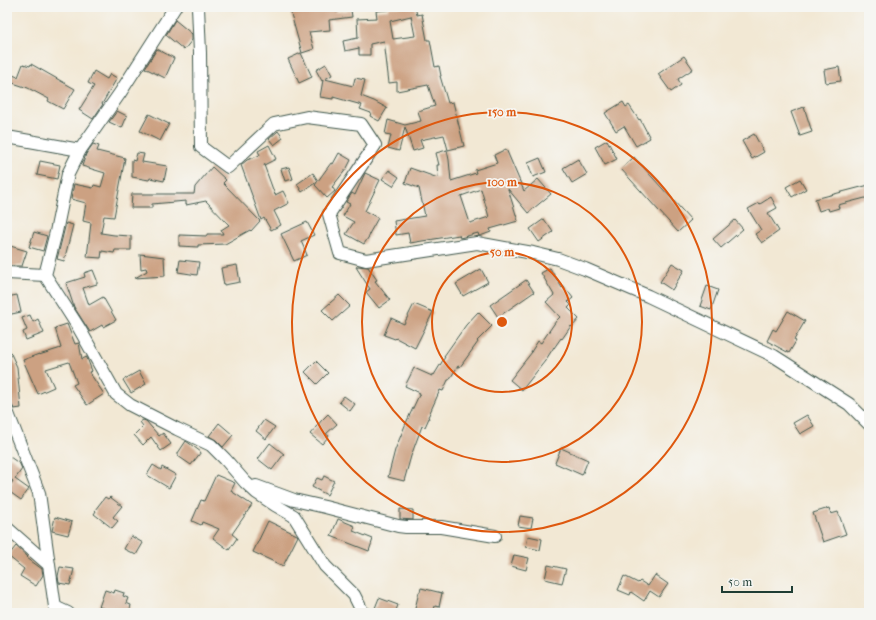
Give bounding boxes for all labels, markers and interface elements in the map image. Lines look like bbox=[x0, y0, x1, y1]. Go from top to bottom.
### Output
text: 150 m bbox=[488, 105, 517, 119]
text: 100 m bbox=[487, 175, 518, 189]
text: 50 m bbox=[490, 245, 515, 259]
centre of rings bbox=[495, 315, 509, 329]
scale bar bbox=[722, 568, 792, 594]
text: 50 m bbox=[728, 575, 752, 589]

